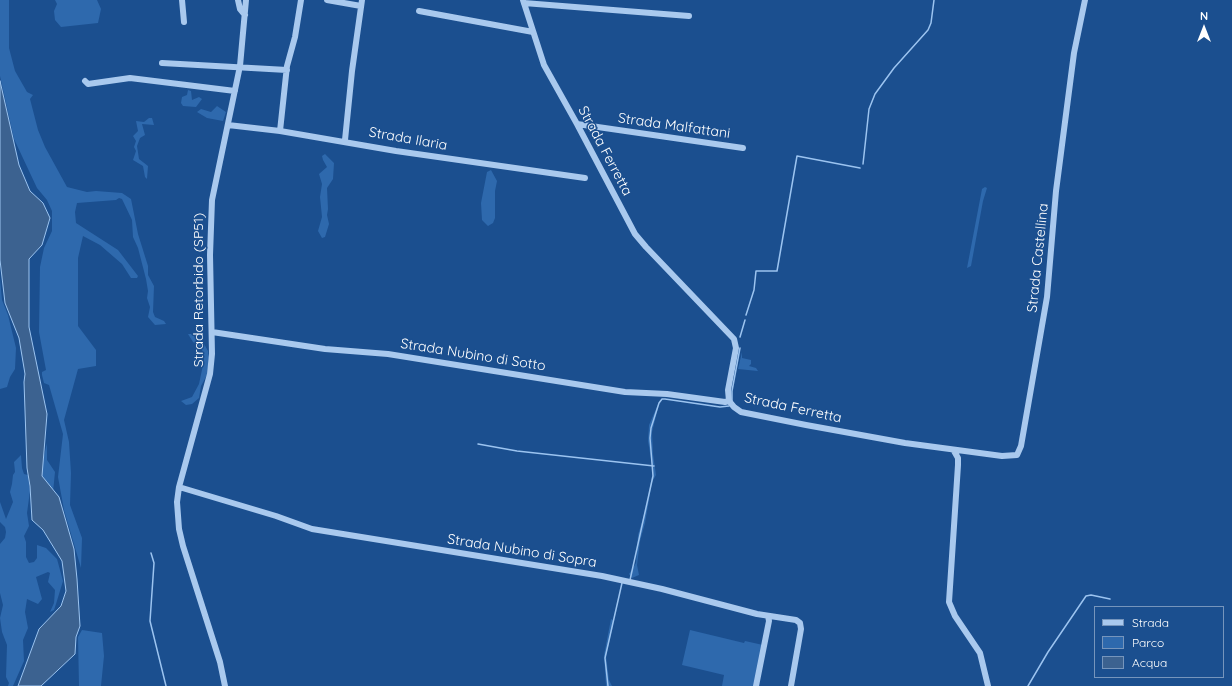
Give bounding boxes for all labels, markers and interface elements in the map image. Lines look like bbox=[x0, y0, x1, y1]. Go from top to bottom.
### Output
north arrow bbox=[1184, 8, 1224, 48]
text: N bbox=[1200, 9, 1208, 23]
street label: Strada Ferretta bbox=[574, 103, 636, 199]
street label: Strada Malfattani bbox=[617, 110, 731, 142]
street label: Strada Ilaria bbox=[368, 124, 448, 154]
street label: Strada Castellina bbox=[1024, 202, 1052, 314]
street label: Strada Retorbido (SP51) bbox=[191, 213, 207, 367]
street label: Strada Nubino di Sotto bbox=[399, 335, 547, 375]
street label: Strada Ferretta bbox=[743, 389, 843, 427]
street label: Strada Nubino di Sopra bbox=[446, 531, 598, 571]
legend bbox=[1094, 606, 1224, 678]
text: Strada bbox=[1132, 615, 1169, 630]
text: Parco bbox=[1132, 635, 1164, 650]
text: Acqua bbox=[1132, 655, 1167, 670]

